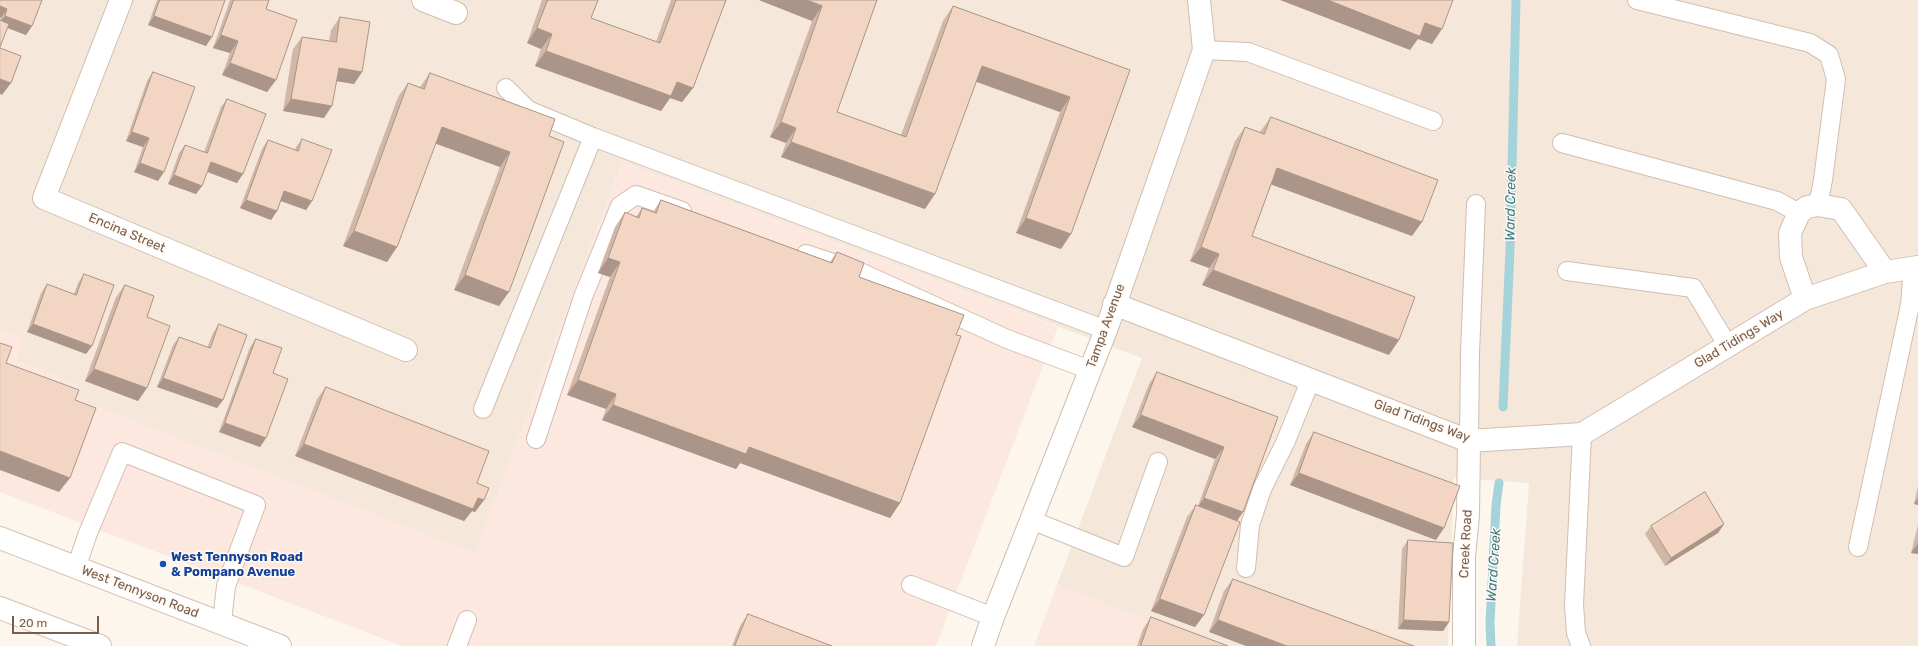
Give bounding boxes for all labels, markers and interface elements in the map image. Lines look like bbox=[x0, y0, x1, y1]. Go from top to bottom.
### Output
water label: Ward Creek bbox=[1502, 167, 1520, 241]
street label: Encina Street bbox=[86, 210, 168, 256]
street label: Tampa Avenue bbox=[1084, 282, 1128, 370]
street label: Glad Tidings Way bbox=[1692, 306, 1786, 372]
street label: Glad Tidings Way bbox=[1372, 396, 1472, 446]
street label: Creek Road bbox=[1456, 509, 1476, 579]
water label: Ward Creek bbox=[1483, 528, 1505, 602]
place label: West Tennyson Road & Pompano Avenue bbox=[171, 549, 303, 580]
marker: West Tennyson Road & Pompano Avenue bbox=[158, 559, 168, 569]
street label: West Tennyson Road bbox=[79, 562, 201, 622]
scale bar bbox=[14, 608, 101, 634]
text: 20 m bbox=[19, 616, 47, 630]

